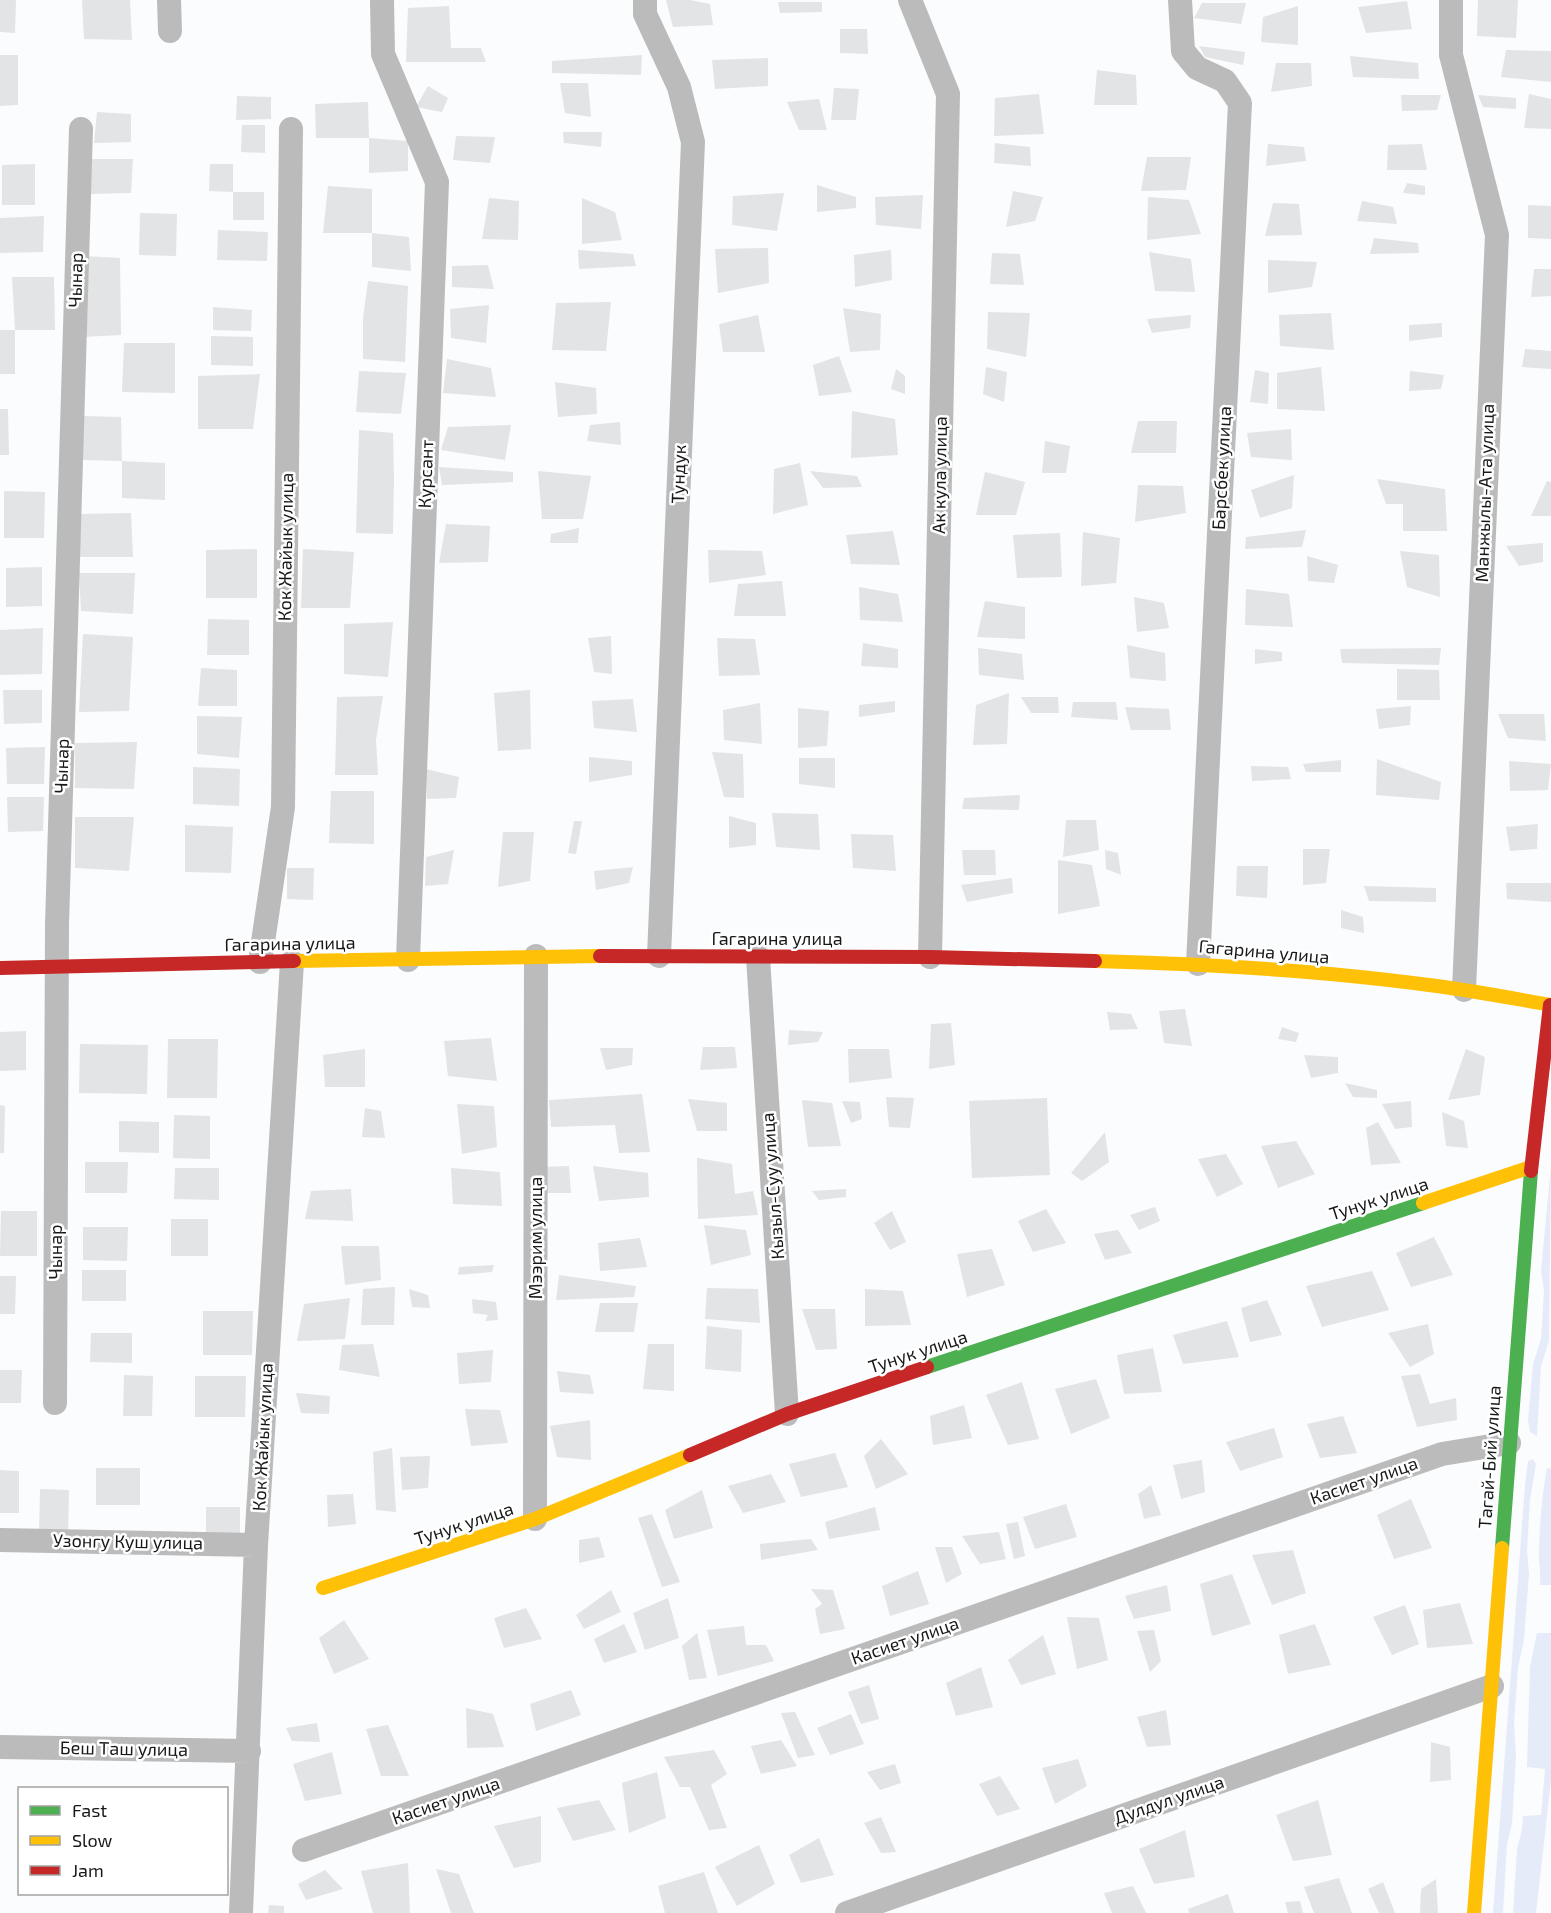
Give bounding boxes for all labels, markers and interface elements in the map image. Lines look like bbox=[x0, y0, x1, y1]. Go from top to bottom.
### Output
street label: Чынар bbox=[63, 252, 87, 308]
street label: Манжылы-Ата улица bbox=[1470, 403, 1498, 583]
street label: Барсбек улица bbox=[1207, 405, 1235, 530]
street label: Ак кула улица bbox=[927, 416, 951, 534]
street label: Курсант bbox=[413, 439, 437, 509]
street label: Тундук bbox=[666, 444, 690, 504]
street label: Кок Жайык улица bbox=[273, 473, 297, 621]
street label: Чынар bbox=[49, 738, 73, 794]
street label: Гагарина улица bbox=[711, 927, 843, 949]
street label: Гагарина улица bbox=[224, 931, 356, 955]
street label: Гагарина улица bbox=[1198, 934, 1330, 968]
street label: Кызыл-Суу улица bbox=[756, 1112, 788, 1260]
street label: Тунук улица bbox=[1326, 1172, 1431, 1224]
street label: Мээрим улица bbox=[524, 1177, 546, 1299]
street label: Чынар bbox=[44, 1224, 66, 1280]
street label: Тунук улица bbox=[865, 1325, 970, 1377]
street label: Кок Жайык улица bbox=[247, 1362, 277, 1512]
street label: Тагай-Бий улица bbox=[1473, 1385, 1505, 1529]
street label: Касиет улица bbox=[1307, 1451, 1421, 1509]
street label: Тунук улица bbox=[411, 1497, 516, 1549]
street label: Узонгу Куш улица bbox=[53, 1529, 203, 1553]
street label: Касиет улица bbox=[848, 1611, 962, 1669]
street label: Беш Таш улица bbox=[60, 1736, 188, 1760]
street label: Дулдул улица bbox=[1111, 1770, 1227, 1828]
street label: Касиет улица bbox=[389, 1771, 503, 1829]
legend bbox=[18, 1787, 228, 1895]
text: Fast bbox=[72, 1799, 107, 1821]
text: Slow bbox=[72, 1829, 113, 1851]
text: Jam bbox=[72, 1859, 104, 1881]

